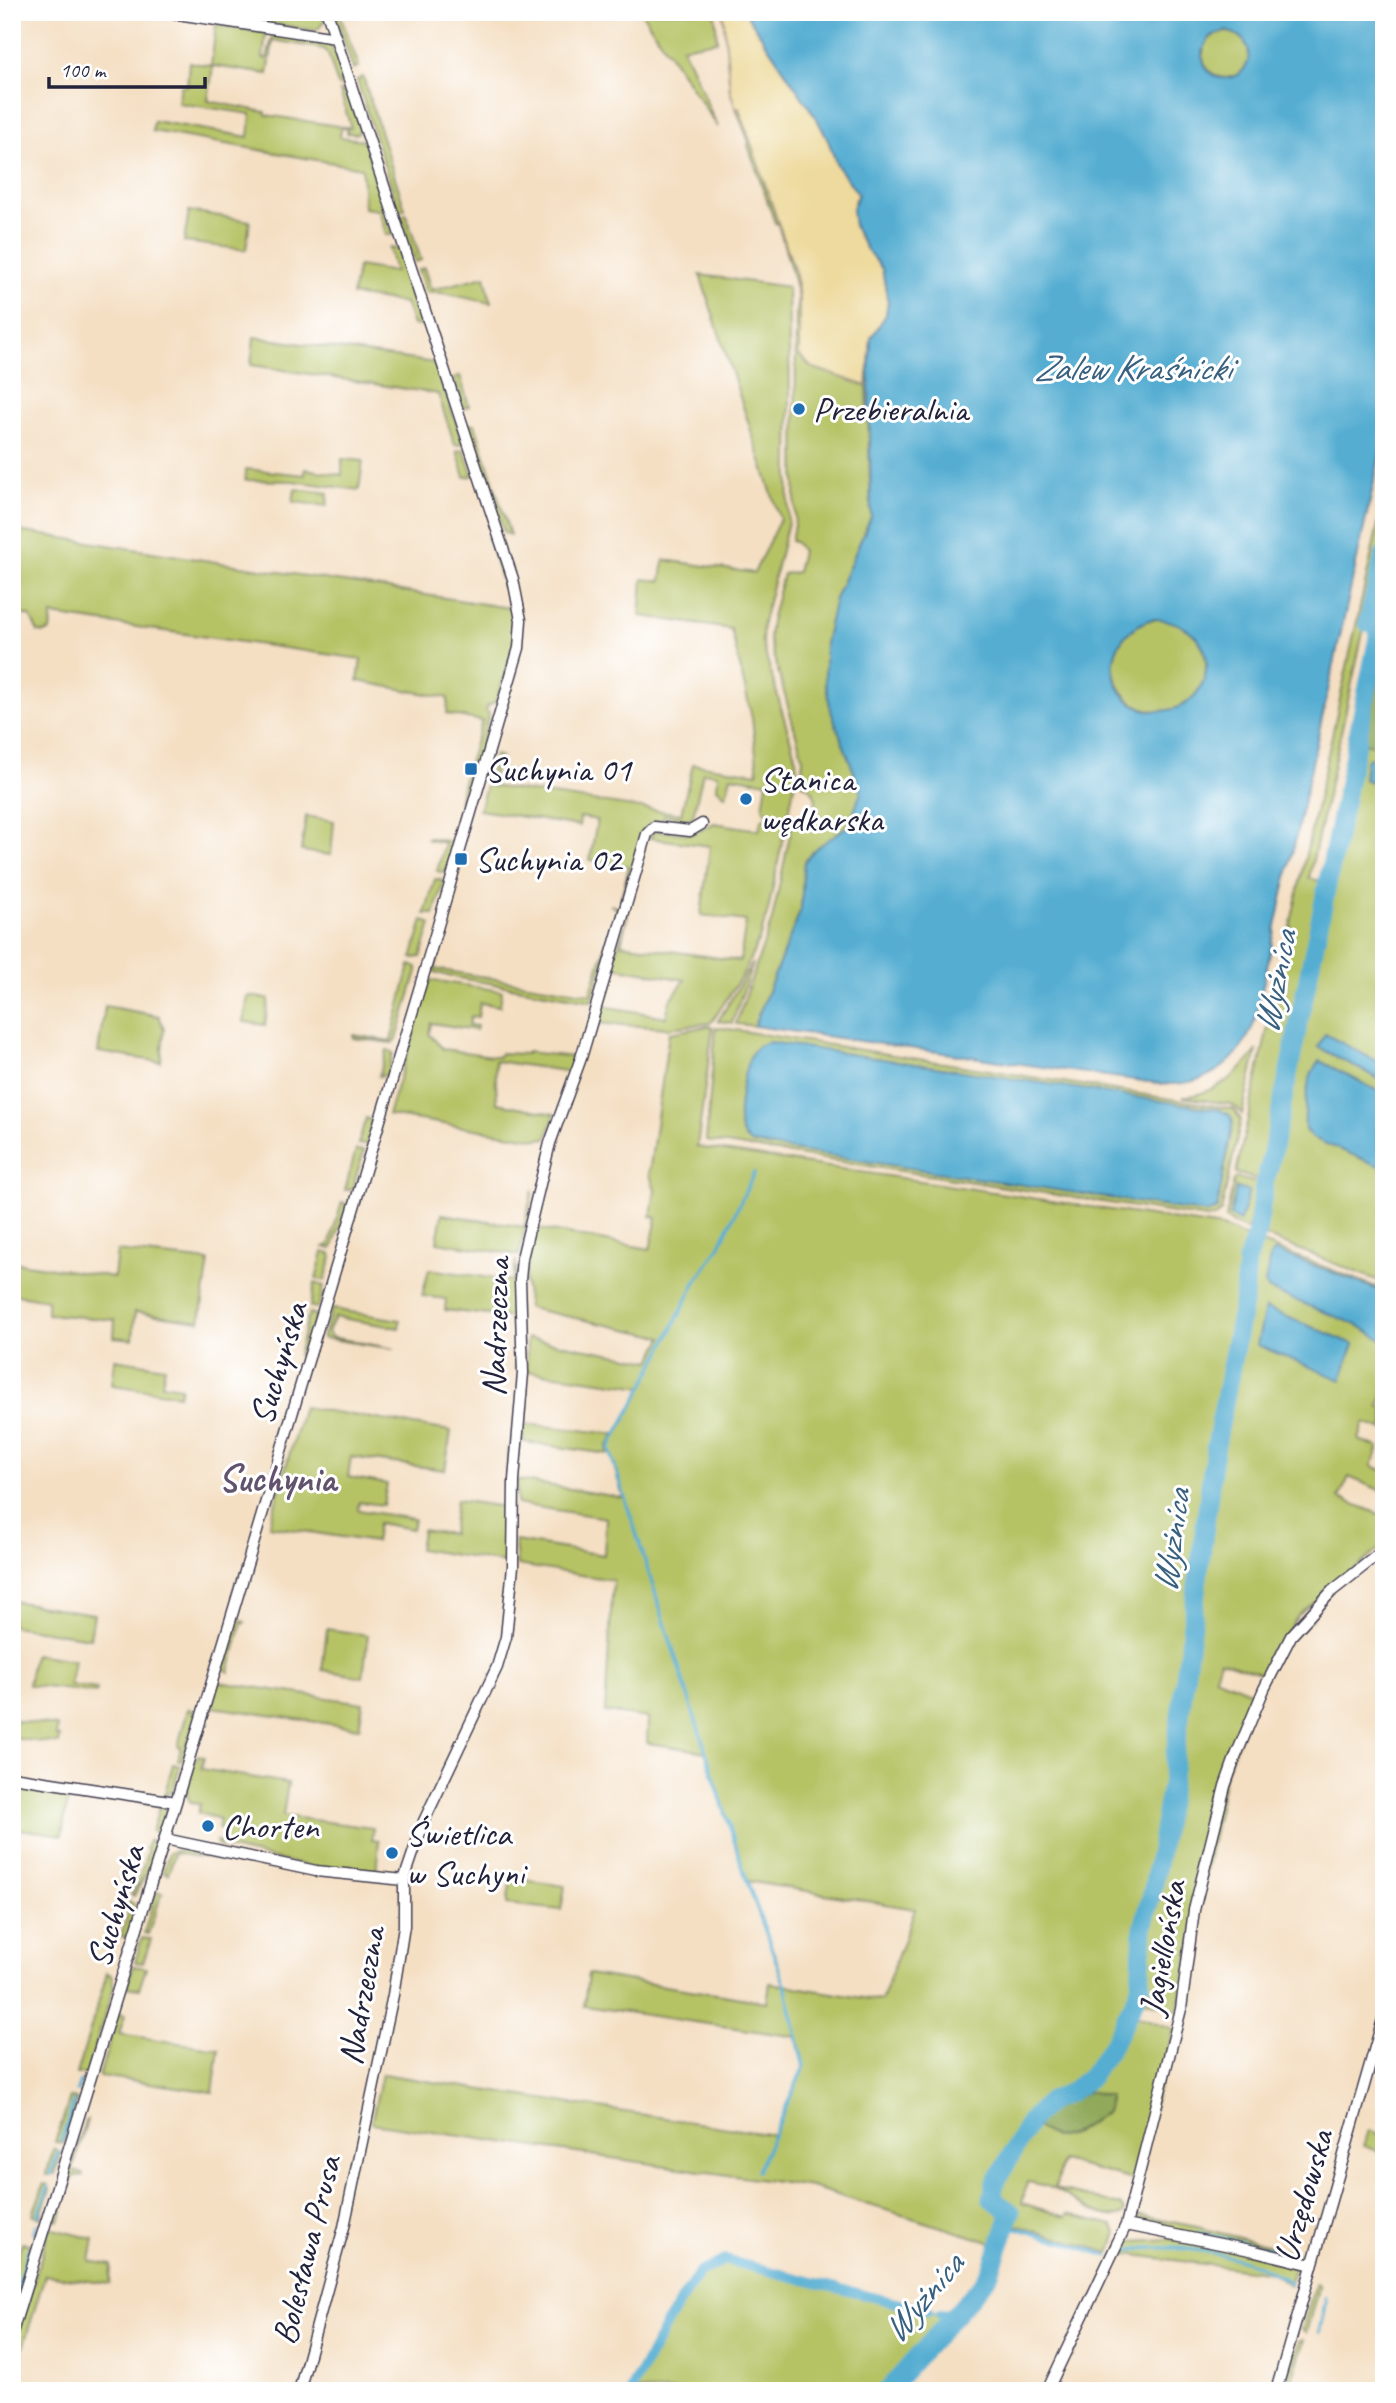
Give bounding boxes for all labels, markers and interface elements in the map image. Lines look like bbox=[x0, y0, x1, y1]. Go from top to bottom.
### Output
scale bar bbox=[49, 46, 205, 90]
text: 100 m bbox=[60, 57, 107, 83]
water label: Zalew Kraśnicki bbox=[1034, 344, 1239, 391]
place label: Przebieralnia bbox=[813, 387, 970, 432]
marker: Przebieralnia bbox=[791, 401, 807, 417]
place label: Suchynia 01 bbox=[485, 747, 633, 792]
place label: Stanica wędkarska bbox=[760, 757, 885, 842]
marker: Suchynia 01 bbox=[463, 761, 479, 777]
marker: Stanica wędkarska bbox=[738, 791, 754, 807]
place label: Suchynia 02 bbox=[475, 837, 624, 882]
marker: Suchynia 02 bbox=[453, 851, 469, 867]
water label: Wyżnica bbox=[1242, 924, 1308, 1037]
street label: Nadrzeczna bbox=[471, 1254, 520, 1397]
street label: Suchyńska bbox=[239, 1294, 319, 1430]
district label: Suchynia bbox=[218, 1455, 339, 1502]
water label: Wyżnica bbox=[1140, 1484, 1201, 1595]
place label: Chorten bbox=[222, 1804, 320, 1849]
place label: Świetlica w Suchyni bbox=[406, 1811, 529, 1896]
marker: Chorten bbox=[200, 1818, 216, 1834]
street label: Suchyńska bbox=[76, 1837, 156, 1973]
marker: Świetlica w Suchyni bbox=[384, 1845, 400, 1861]
street label: Jagiellońska bbox=[1128, 1875, 1197, 2021]
street label: Nadrzeczna bbox=[327, 1921, 396, 2068]
street label: Urzędowska bbox=[1263, 2123, 1344, 2267]
street label: Bolesława Prusa bbox=[261, 2149, 352, 2349]
water label: Wyżnica bbox=[871, 2240, 976, 2352]

